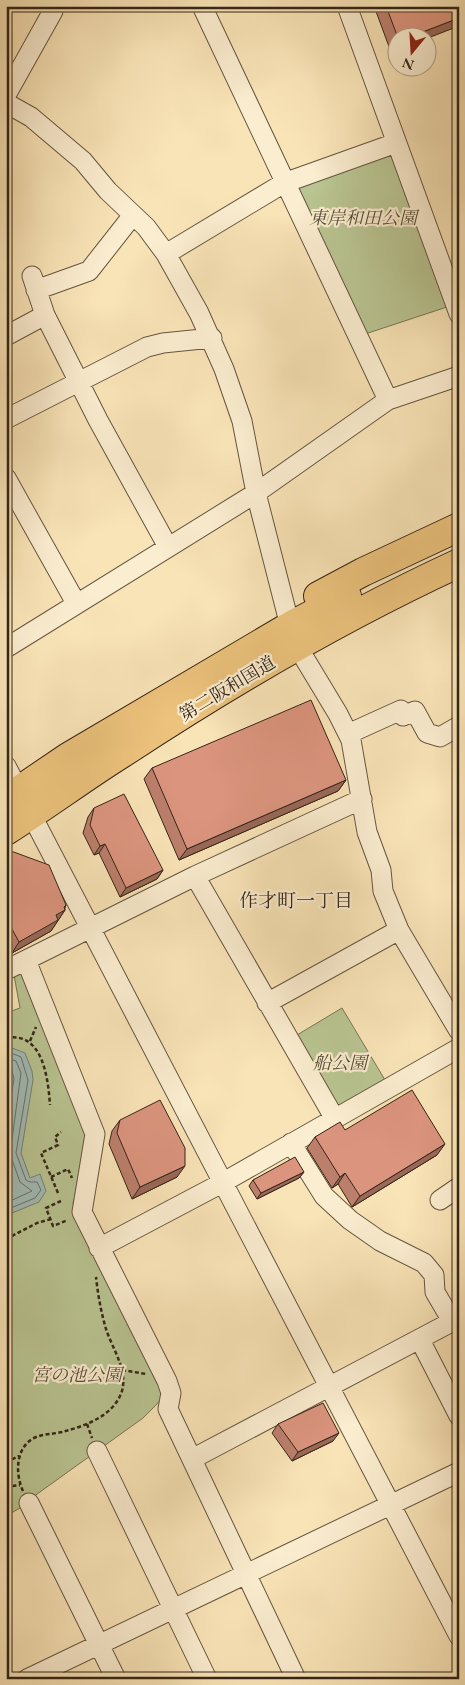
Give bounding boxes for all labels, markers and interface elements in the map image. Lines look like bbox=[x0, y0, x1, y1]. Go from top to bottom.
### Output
north arrow bbox=[388, 28, 438, 78]
text: N bbox=[399, 54, 416, 75]
park label: 東岸和田公園 bbox=[309, 206, 420, 229]
street label: 第二阪和国道 bbox=[175, 650, 279, 726]
district label: 作才町一丁目 bbox=[239, 888, 353, 913]
park label: 船公園 bbox=[313, 1051, 370, 1074]
park label: 宮の池公園 bbox=[32, 1363, 125, 1386]

